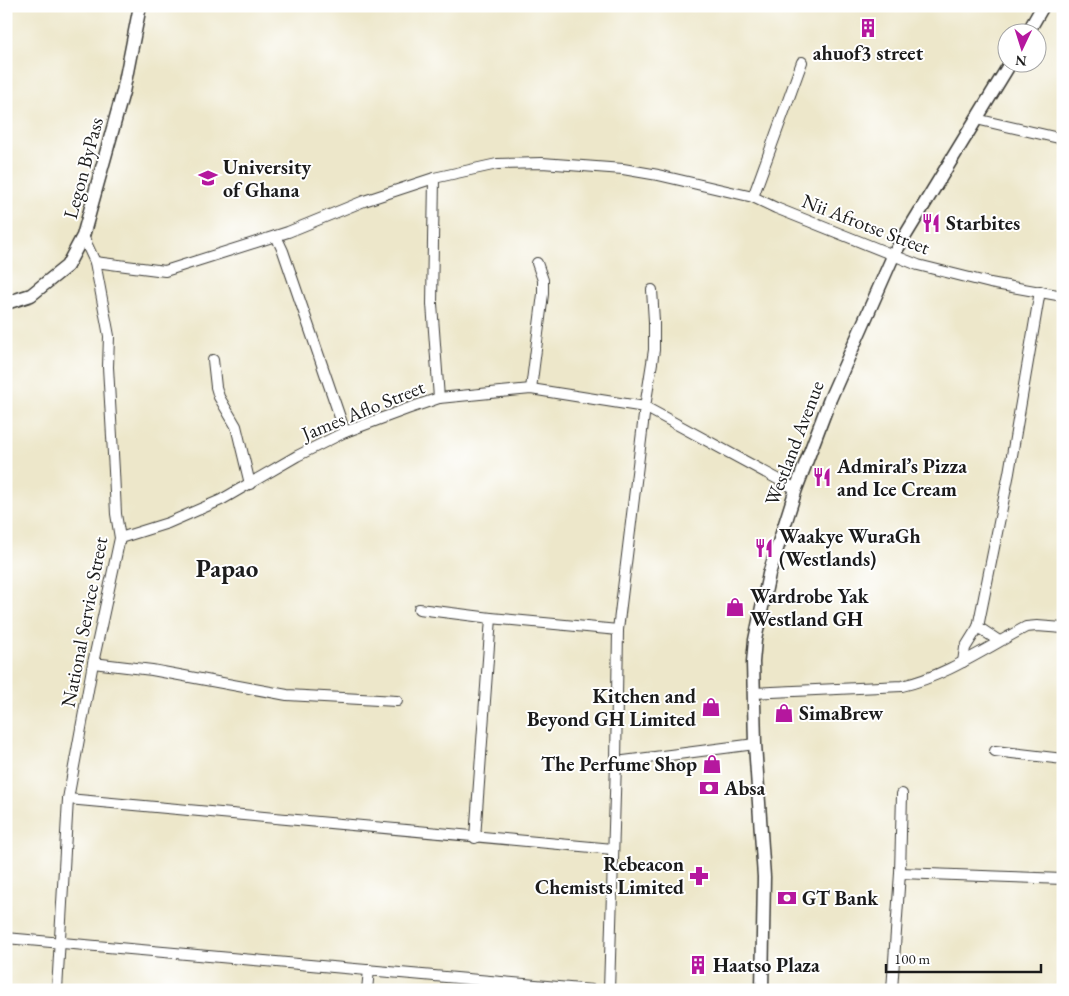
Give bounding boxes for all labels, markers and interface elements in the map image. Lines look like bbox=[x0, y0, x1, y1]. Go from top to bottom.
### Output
building icon: ahuof3 street bbox=[857, 17, 879, 39]
north arrow bbox=[996, 22, 1046, 72]
place label: ahuof3 street bbox=[813, 40, 924, 66]
text: N bbox=[1014, 52, 1027, 70]
street label: Legon ByPass bbox=[57, 114, 109, 222]
place label: University of Ghana bbox=[223, 154, 311, 203]
school or university icon: University of Ghana bbox=[197, 167, 219, 189]
street label: Nii Afrotse Street bbox=[798, 188, 934, 261]
place label: Starbites bbox=[946, 210, 1020, 236]
restaurant icon: Starbites bbox=[920, 212, 942, 234]
street label: James Aflo Street bbox=[296, 373, 429, 447]
street label: Westland Avenue bbox=[758, 377, 830, 509]
place label: Admiral’s Pizza and Ice Cream bbox=[836, 453, 967, 502]
restaurant icon: Admiral’s Pizza and Ice Cream bbox=[811, 466, 833, 488]
place label: Waakye WuraGh (Westlands) bbox=[779, 523, 921, 572]
street label: National Service Street bbox=[55, 534, 113, 709]
restaurant icon: Waakye WuraGh (Westlands) bbox=[753, 537, 775, 559]
district label: Papao bbox=[196, 552, 258, 584]
place label: Wardrobe Yak Westland GH bbox=[750, 583, 870, 632]
shop icon: Wardrobe Yak Westland GH bbox=[724, 596, 746, 618]
place label: Kitchen and Beyond GH Limited bbox=[527, 683, 696, 732]
shop icon: Kitchen and Beyond GH Limited bbox=[700, 696, 722, 718]
place label: SimaBrew bbox=[799, 700, 883, 726]
shop icon: SimaBrew bbox=[773, 702, 795, 724]
place label: The Perfume Shop bbox=[541, 751, 697, 777]
shop icon: The Perfume Shop bbox=[701, 753, 723, 775]
place label: Absa bbox=[723, 775, 765, 801]
bank icon: Absa bbox=[698, 777, 720, 799]
place label: Rebeacon Chemists Limited bbox=[535, 851, 684, 900]
pharmacy icon: Rebeacon Chemists Limited bbox=[688, 865, 710, 887]
place label: GT Bank bbox=[802, 885, 879, 911]
bank icon: GT Bank bbox=[776, 887, 798, 909]
scale bar bbox=[886, 941, 1042, 973]
text: 100 m bbox=[894, 949, 931, 968]
place label: Haatso Plaza bbox=[713, 952, 820, 978]
building icon: Haatso Plaza bbox=[687, 954, 709, 976]

